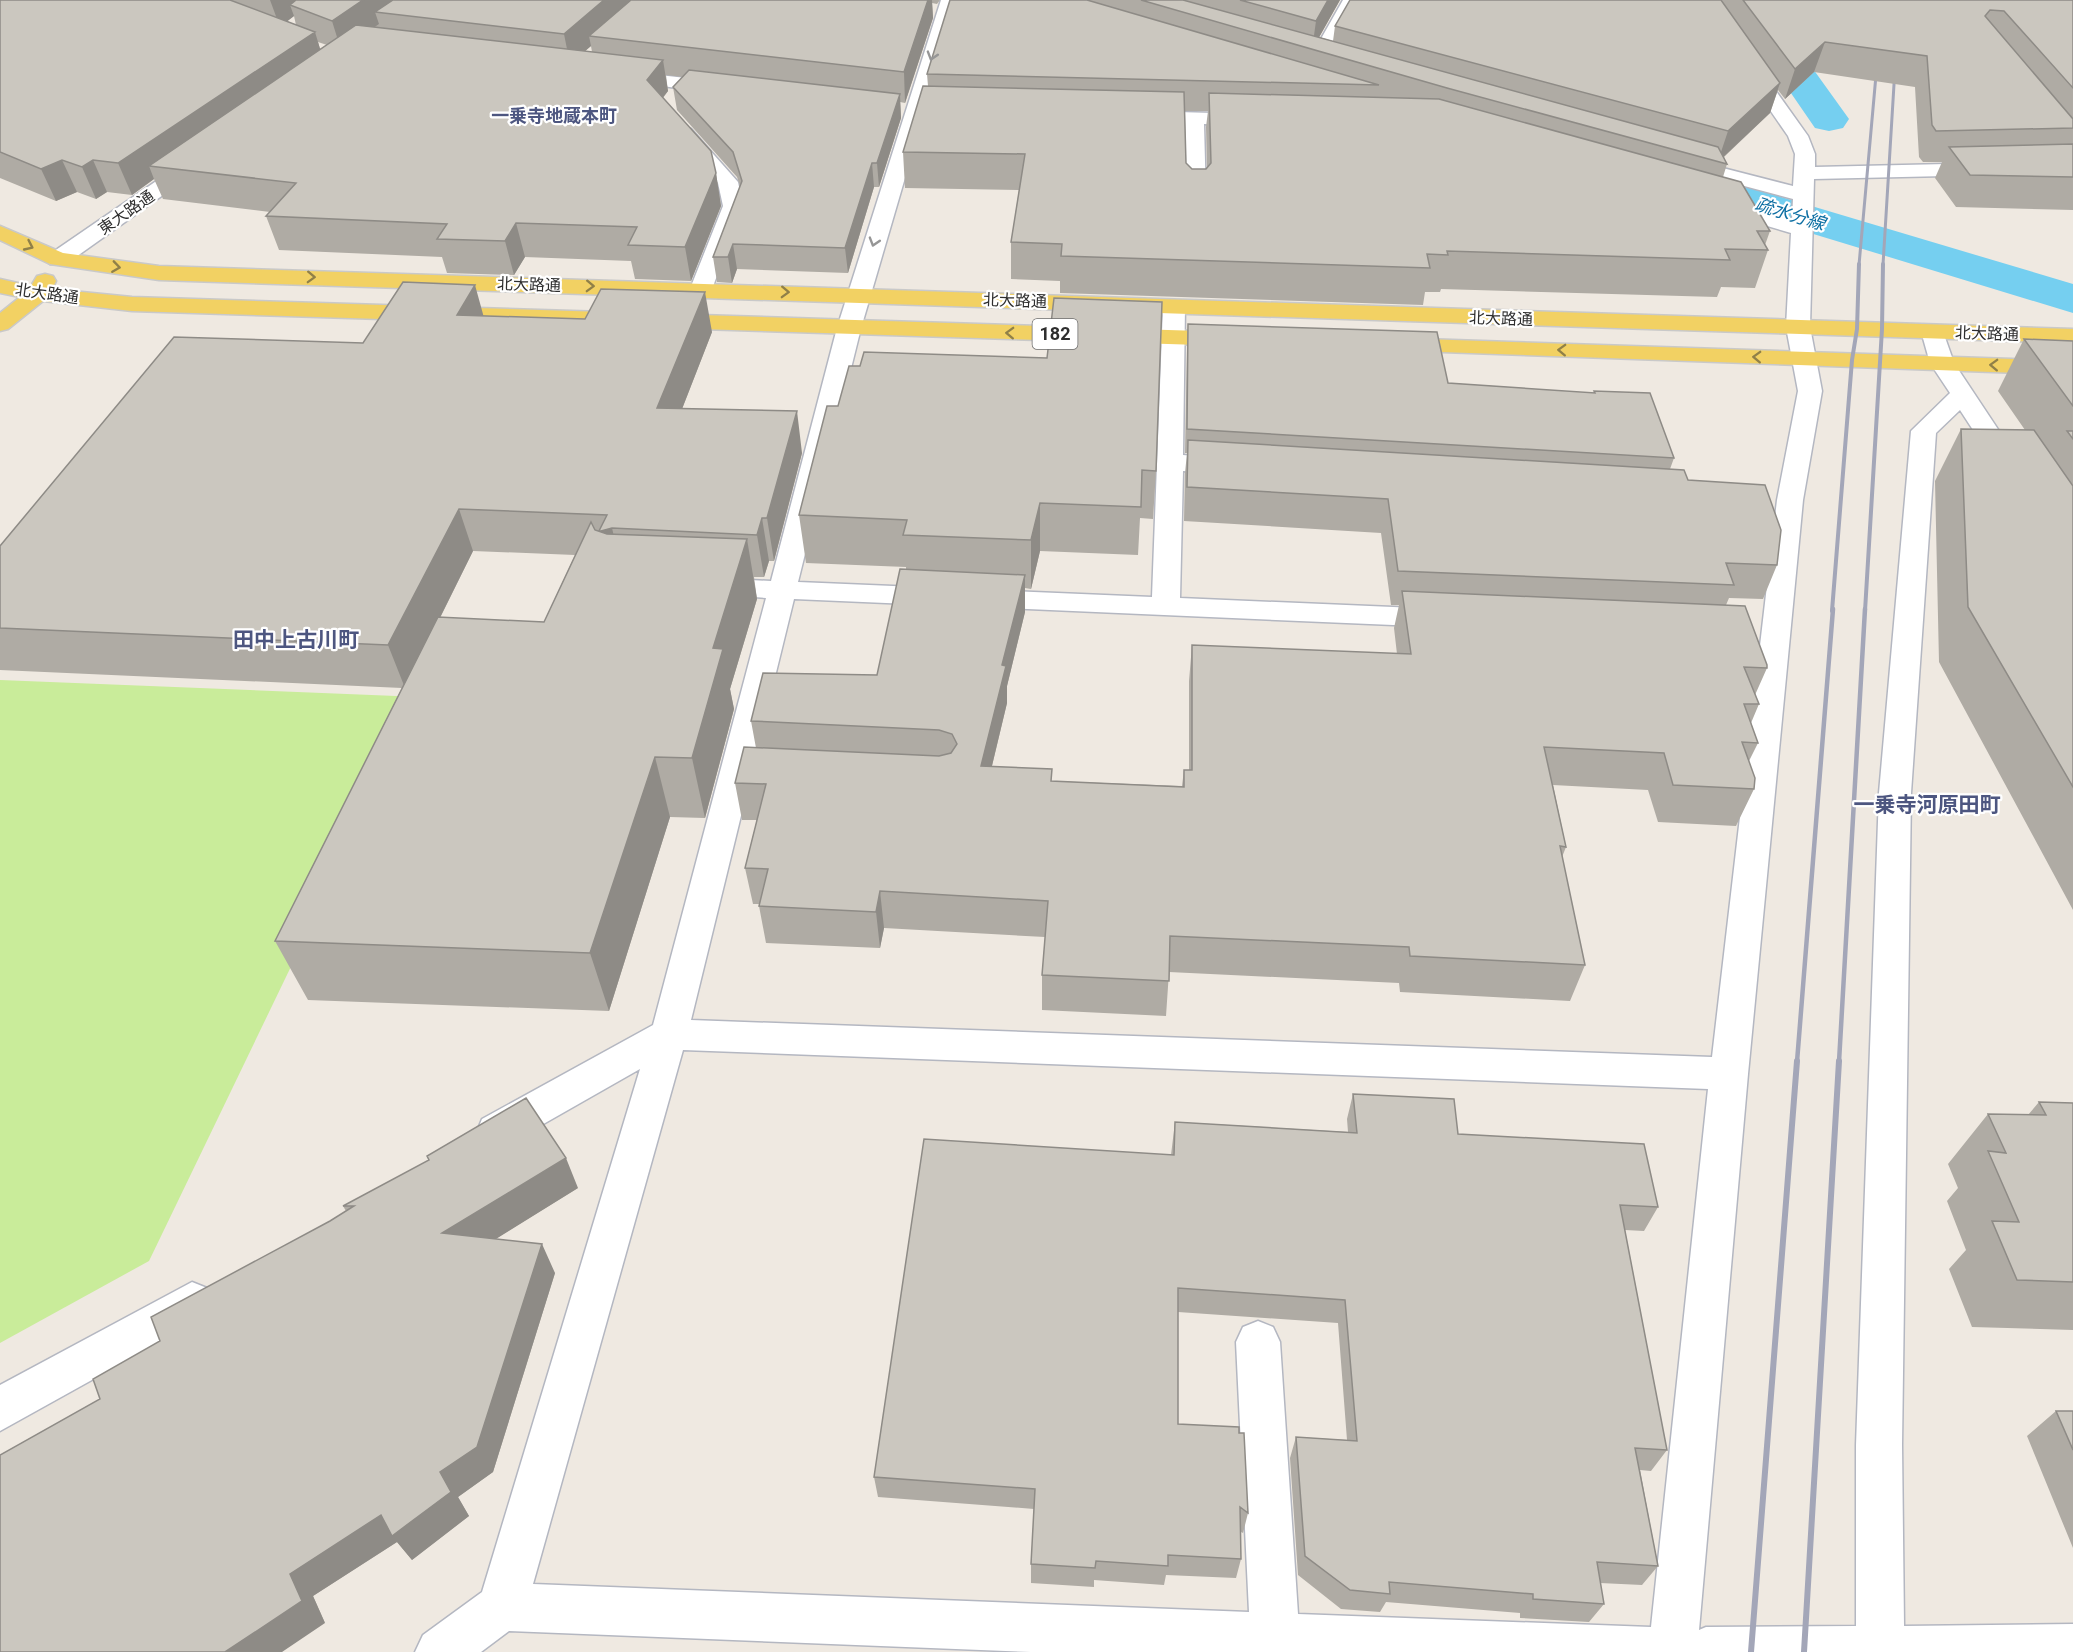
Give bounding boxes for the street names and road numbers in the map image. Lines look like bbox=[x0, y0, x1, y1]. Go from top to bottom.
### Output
street label: 東大路通 bbox=[95, 186, 158, 239]
street label: 北大路通 bbox=[497, 274, 561, 295]
street label: 北大路通 bbox=[14, 280, 80, 307]
street label: 北大路通 bbox=[983, 290, 1047, 311]
street label: 北大路通 bbox=[1469, 308, 1533, 329]
road number: 182 bbox=[1032, 319, 1078, 349]
street label: 北大路通 bbox=[1955, 323, 2019, 344]

